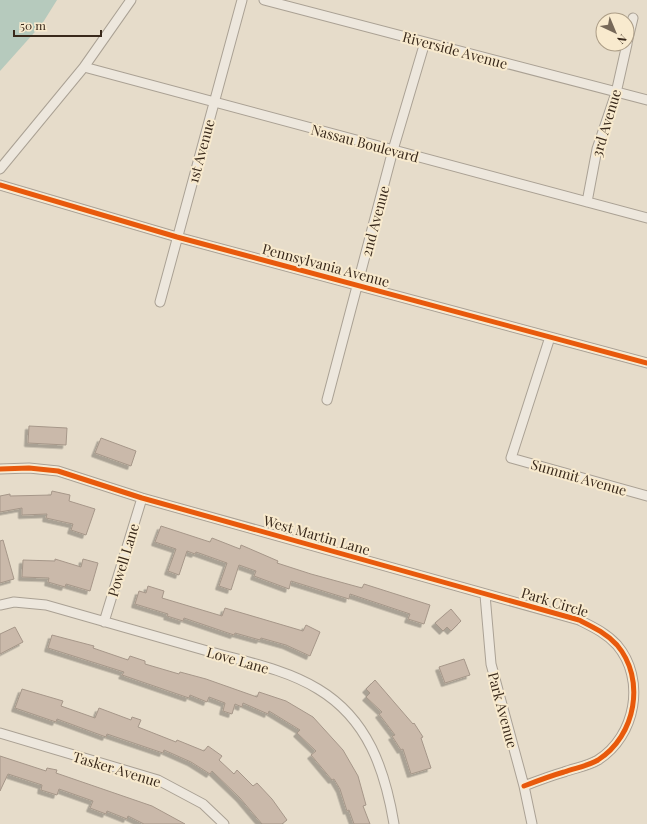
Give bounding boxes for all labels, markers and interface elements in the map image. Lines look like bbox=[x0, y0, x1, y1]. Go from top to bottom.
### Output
scale bar bbox=[14, 12, 101, 38]
north arrow bbox=[595, 12, 635, 52]
text: 50 m bbox=[20, 17, 46, 33]
street label: Riverside Avenue bbox=[400, 27, 510, 73]
text: N bbox=[614, 31, 630, 48]
street label: 3rd Avenue bbox=[587, 87, 625, 159]
street label: 1st Avenue bbox=[183, 117, 219, 185]
street label: Nassau Boulevard bbox=[309, 119, 421, 167]
street label: 2nd Avenue bbox=[356, 184, 394, 258]
street label: Pennsylvania Avenue bbox=[260, 239, 392, 291]
street label: Summit Avenue bbox=[529, 454, 629, 500]
street label: West Martin Lane bbox=[260, 510, 373, 559]
street label: Powell Lane bbox=[103, 521, 143, 599]
street label: Park Circle bbox=[519, 583, 591, 621]
street label: Love Lane bbox=[205, 642, 271, 678]
street label: Park Avenue bbox=[484, 670, 522, 750]
street label: Tasker Avenue bbox=[71, 747, 163, 791]

